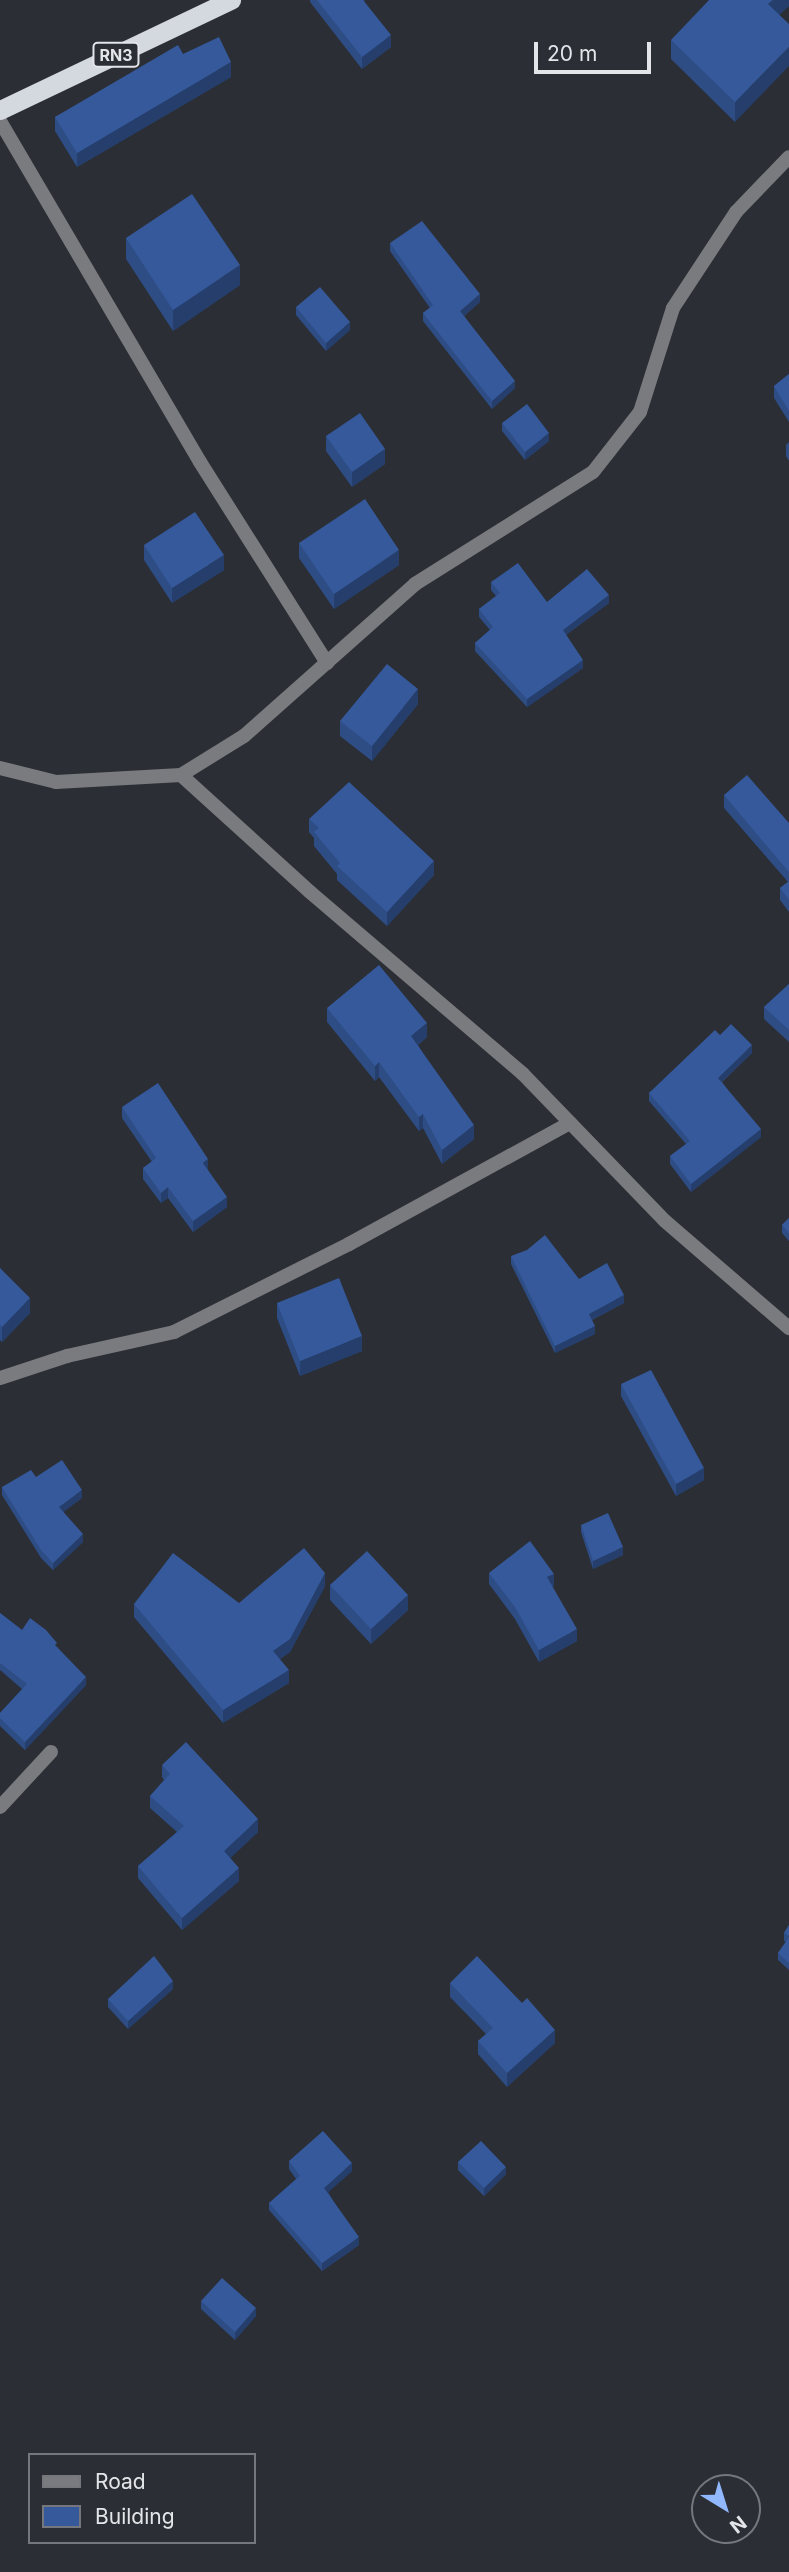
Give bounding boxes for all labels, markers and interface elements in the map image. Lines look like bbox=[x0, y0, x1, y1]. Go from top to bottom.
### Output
scale bar bbox=[537, 28, 654, 72]
text: 20 m bbox=[547, 41, 597, 66]
road number: RN3 bbox=[92, 42, 140, 68]
legend bbox=[28, 2453, 256, 2544]
text: Road bbox=[95, 2469, 146, 2494]
north arrow bbox=[691, 2474, 761, 2544]
text: Building bbox=[95, 2504, 175, 2529]
text: N bbox=[725, 2511, 751, 2538]

